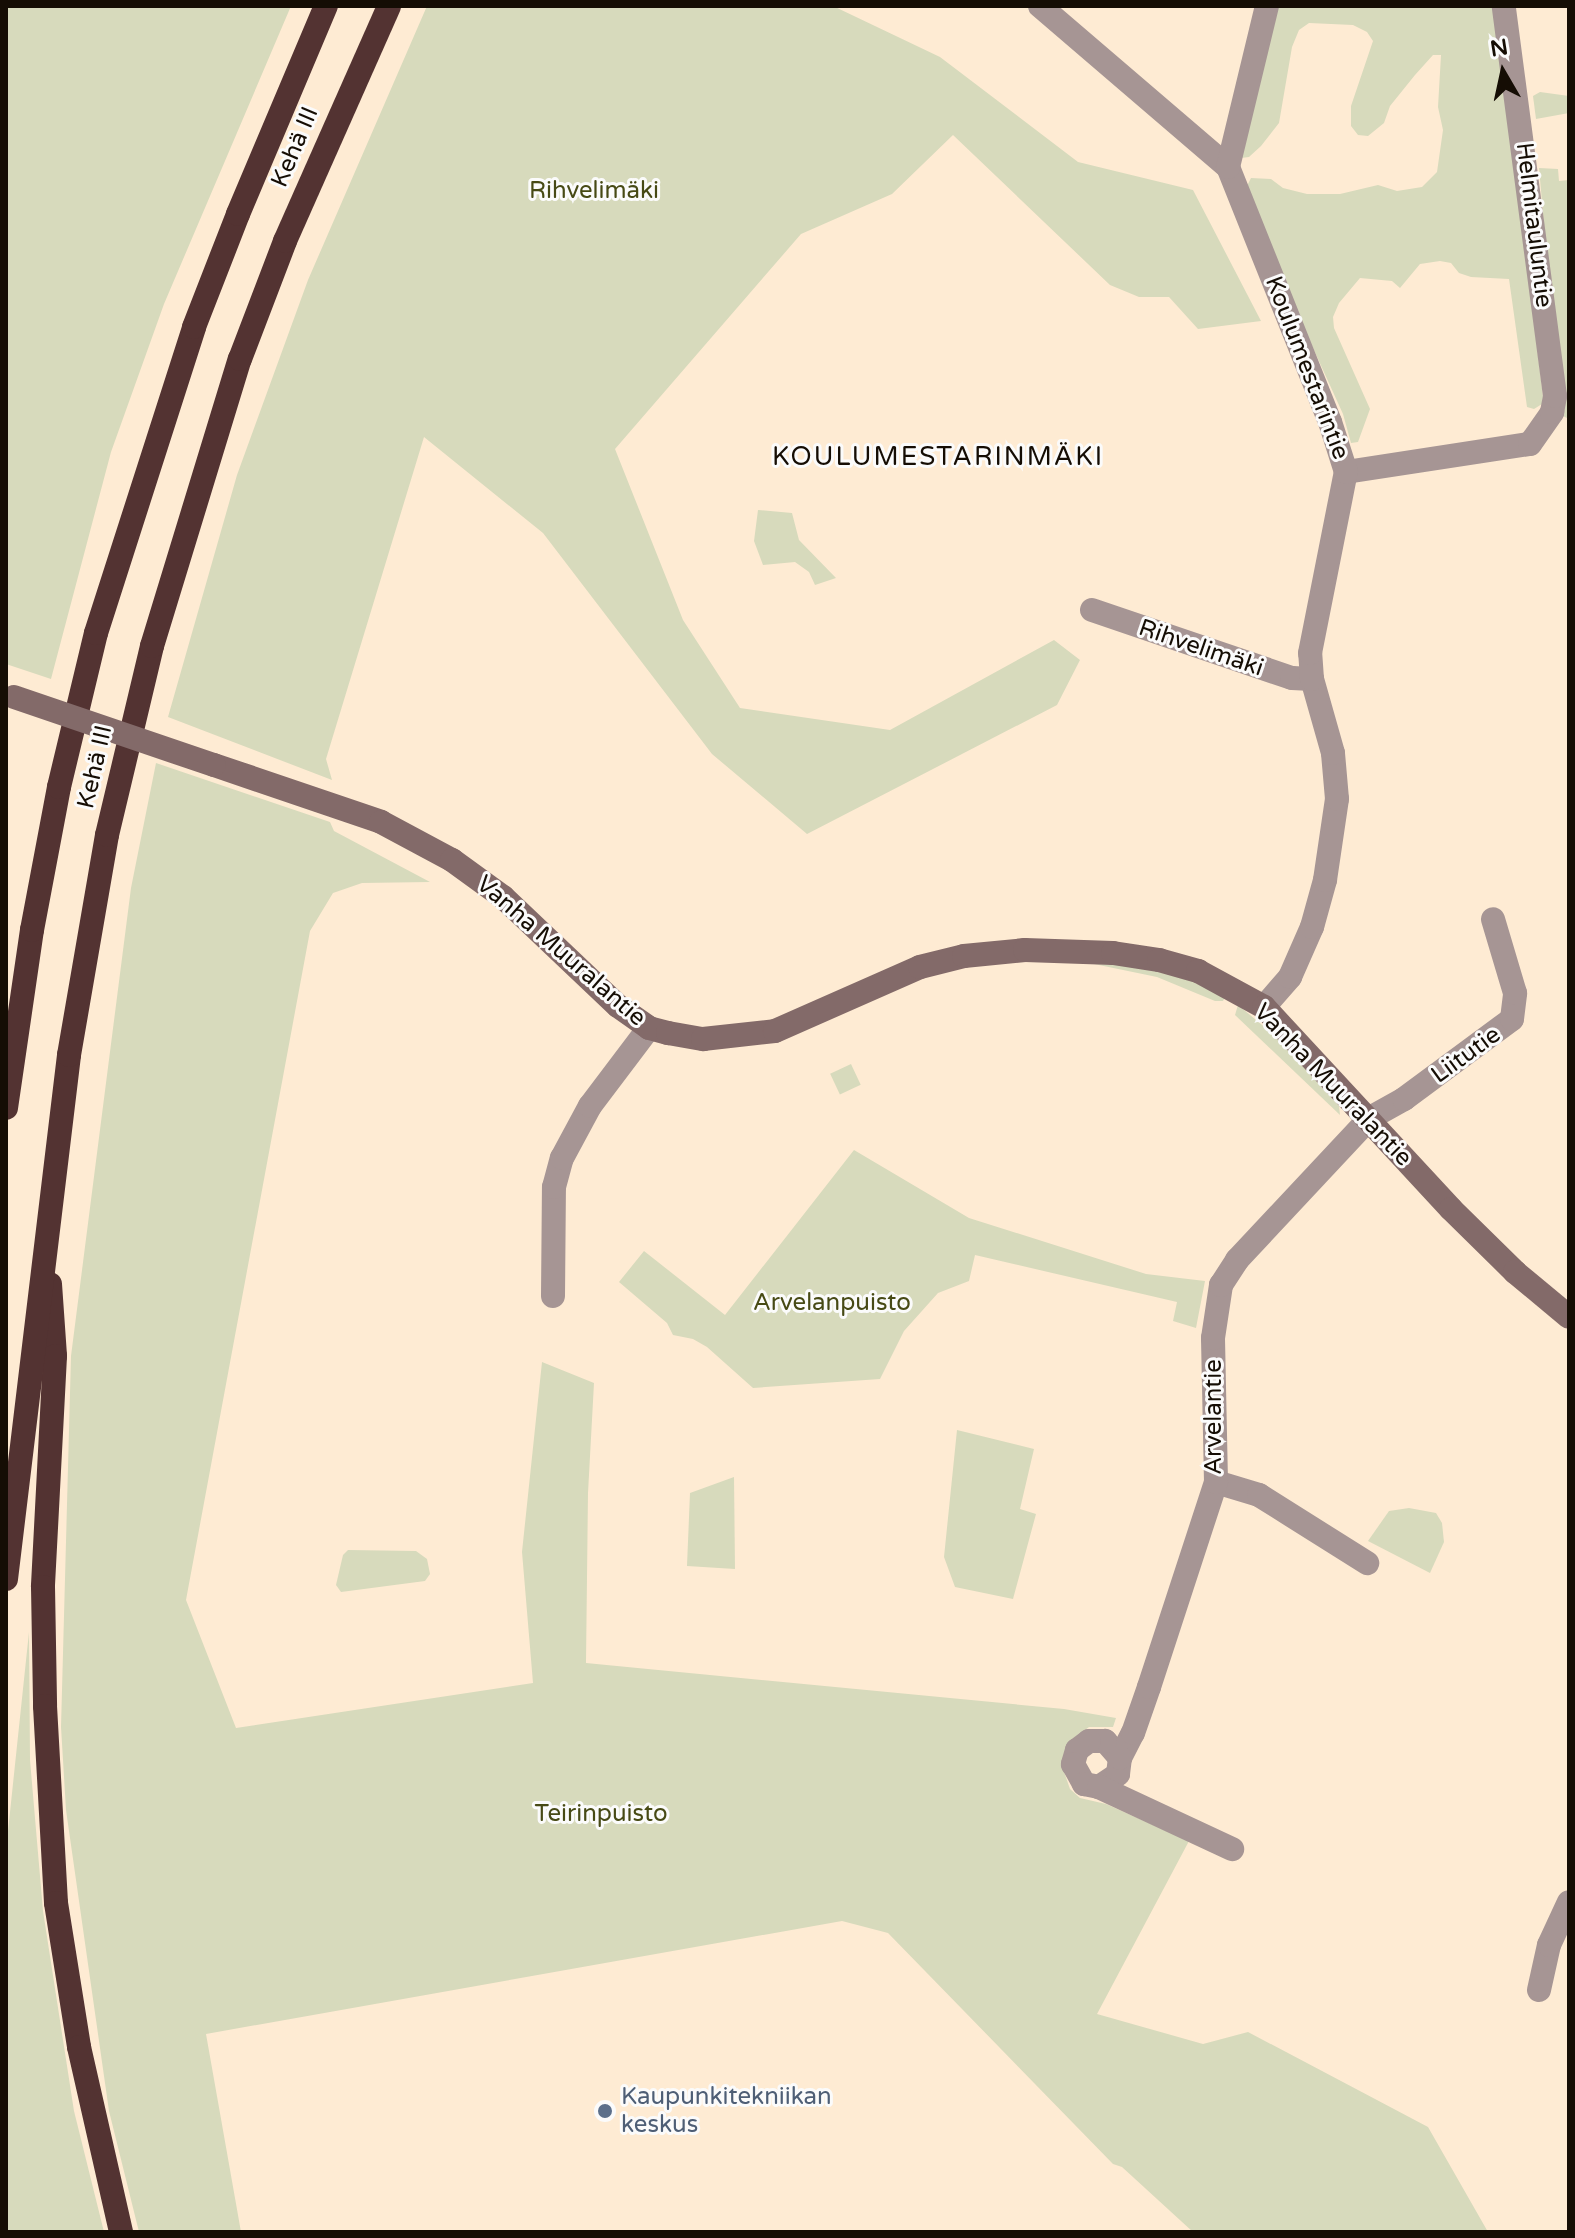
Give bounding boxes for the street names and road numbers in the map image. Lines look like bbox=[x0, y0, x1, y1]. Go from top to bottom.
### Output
street label: Kehä III bbox=[265, 102, 325, 192]
street label: Helmitauluntie bbox=[1510, 141, 1558, 309]
street label: Koulumestarintie bbox=[1259, 272, 1355, 464]
street label: Rihvelimäki bbox=[1135, 613, 1267, 683]
street label: Kehä III bbox=[71, 723, 119, 811]
street label: Vanha Muuralantie bbox=[470, 870, 652, 1032]
street label: Vanha Muuralantie bbox=[1248, 998, 1418, 1172]
street label: Liitutie bbox=[1426, 1020, 1506, 1090]
street label: Arvelantie bbox=[1200, 1359, 1228, 1475]

